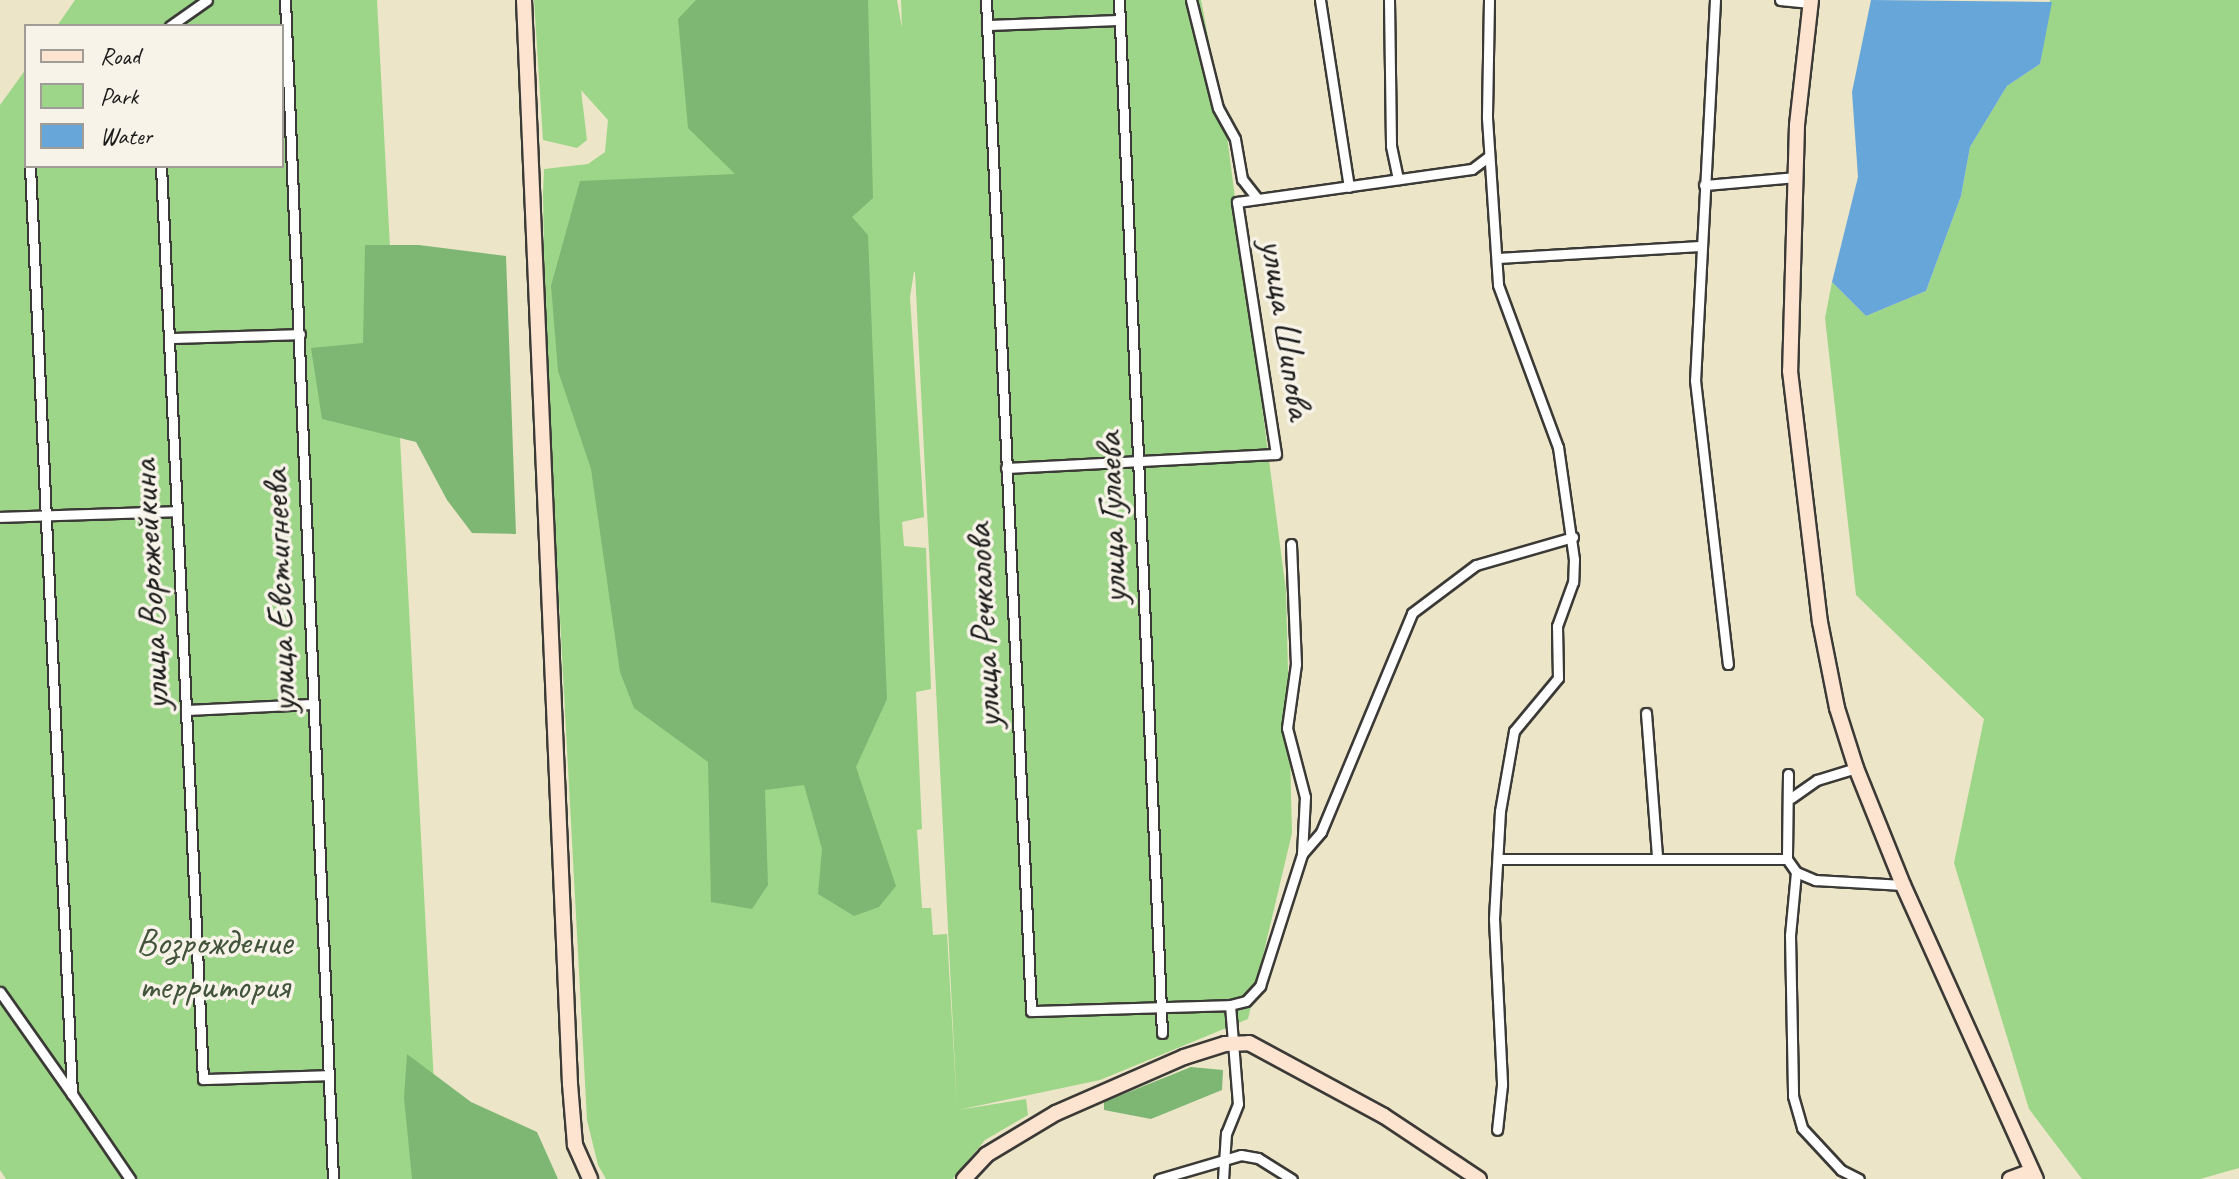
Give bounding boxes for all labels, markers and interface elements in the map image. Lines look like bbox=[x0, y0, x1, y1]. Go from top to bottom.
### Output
legend bbox=[24, 24, 284, 168]
text: Road bbox=[100, 41, 140, 71]
text: Park bbox=[100, 81, 138, 111]
text: Water bbox=[100, 121, 152, 151]
street label: улица Шипова bbox=[1250, 236, 1324, 422]
street label: улица Гулаева bbox=[1085, 431, 1137, 605]
street label: улица Ворожейкина bbox=[121, 459, 179, 711]
street label: улица Евстигнеева bbox=[252, 469, 306, 713]
street label: улица Речкалова bbox=[955, 522, 1011, 730]
park label: Возрождение территория bbox=[136, 919, 292, 1008]

